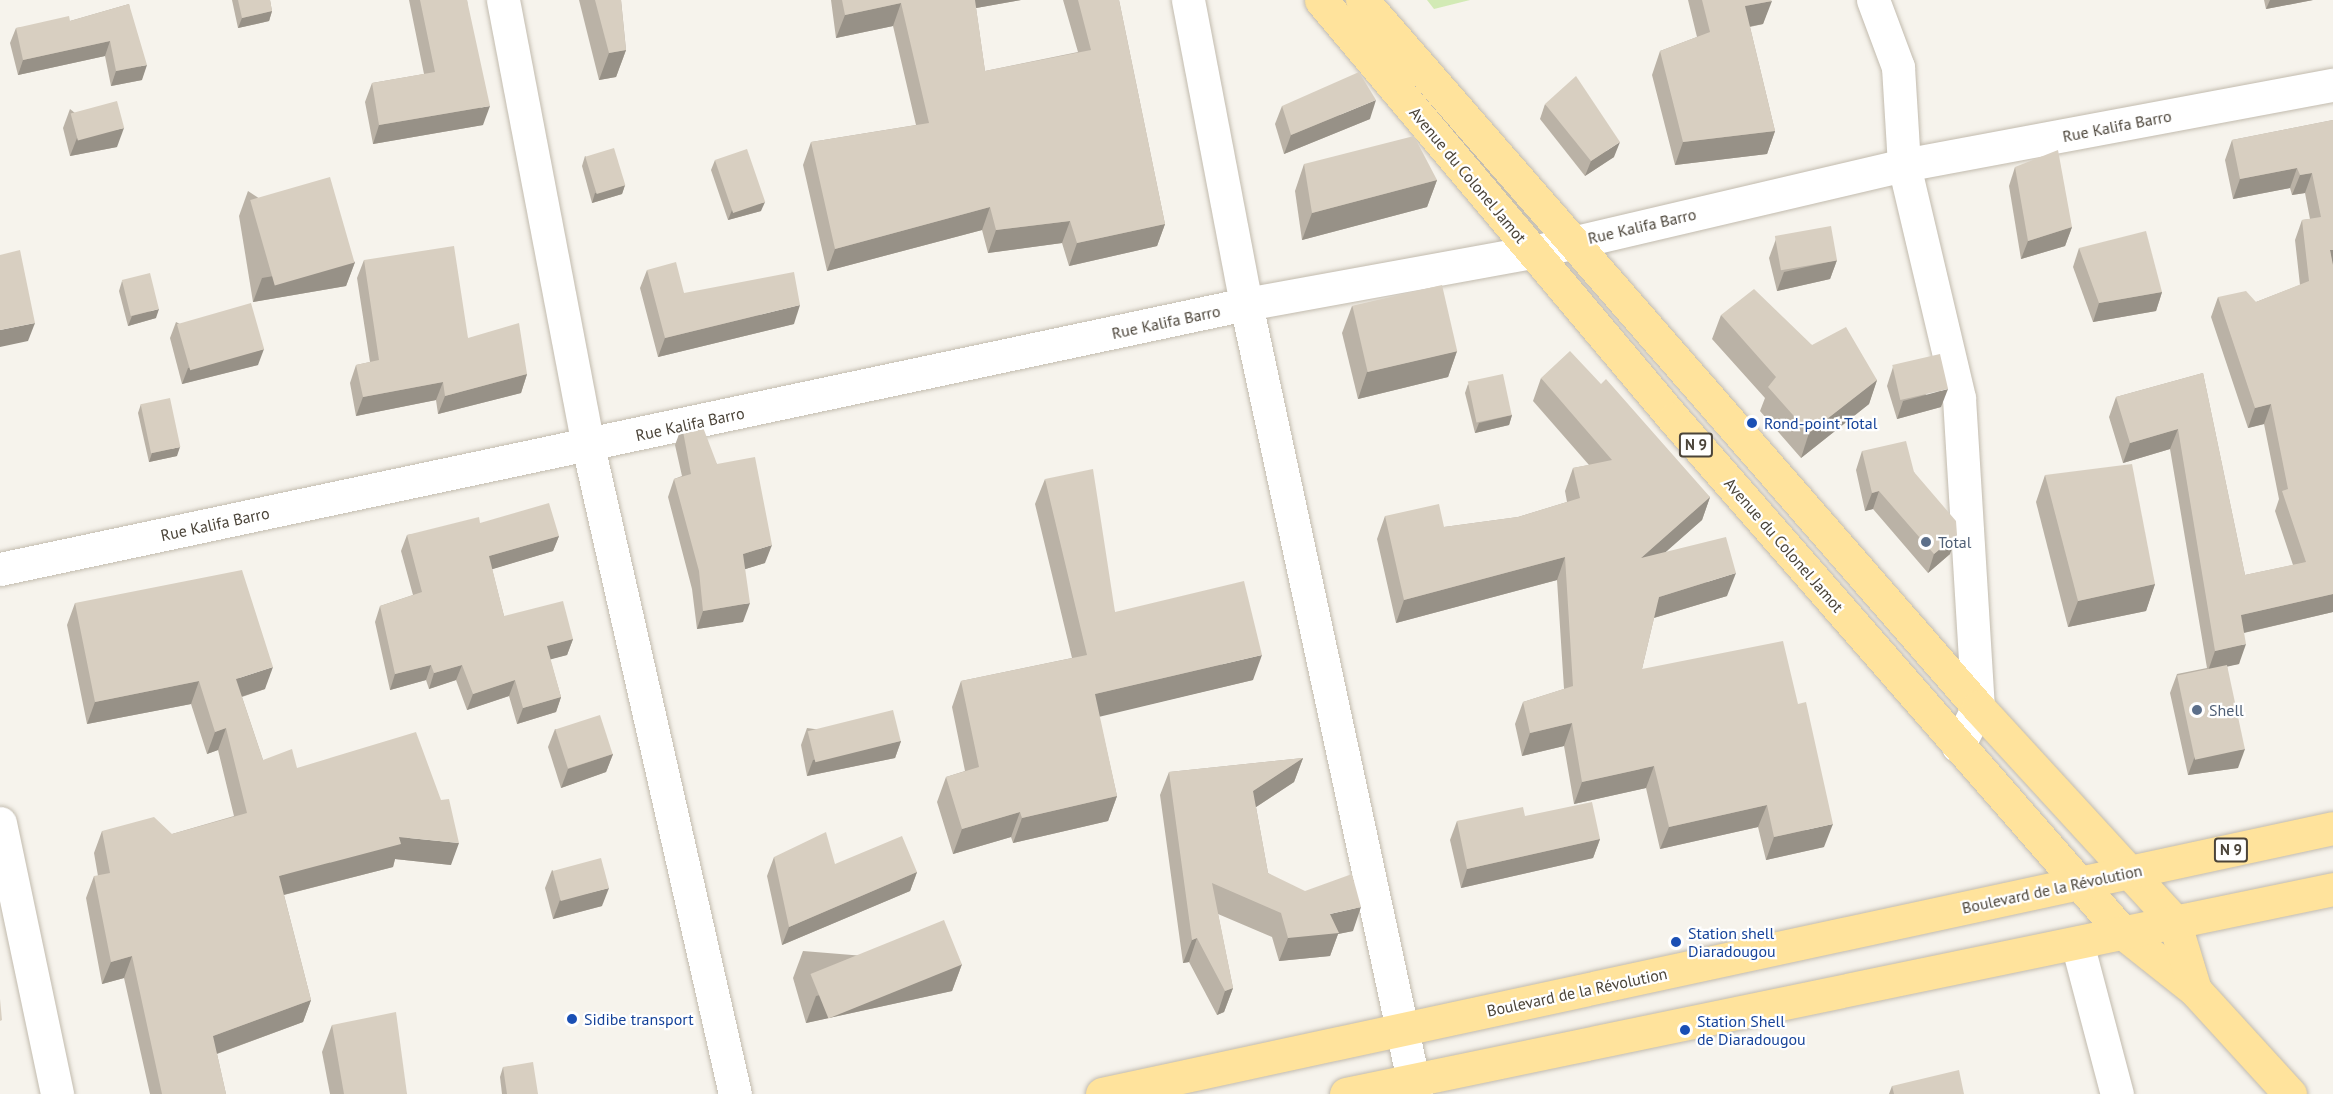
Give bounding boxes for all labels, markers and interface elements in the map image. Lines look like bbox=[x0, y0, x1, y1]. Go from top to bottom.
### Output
street label: Avenue du Colonel Jamot bbox=[1406, 103, 1530, 247]
street label: Rue Kalifa Barro bbox=[2061, 106, 2173, 146]
street label: Rue Kalifa Barro bbox=[1586, 204, 1698, 248]
street label: Rue Kalifa Barro bbox=[1110, 301, 1222, 343]
street label: Rue Kalifa Barro bbox=[634, 403, 746, 445]
place label: Rond-point Total bbox=[1764, 413, 1878, 433]
marker: Rond-point Total bbox=[1745, 416, 1759, 430]
road number: N 9 bbox=[1678, 433, 1714, 457]
street label: Avenue du Colonel Jamot bbox=[1720, 474, 1848, 616]
street label: Rue Kalifa Barro bbox=[159, 503, 271, 545]
place label: Total bbox=[1938, 532, 1971, 552]
marker: Total bbox=[1919, 535, 1933, 549]
place label: Shell bbox=[2209, 700, 2244, 720]
marker: Shell bbox=[2190, 703, 2204, 717]
road number: N 9 bbox=[2213, 838, 2249, 862]
street label: Boulevard de la Révolution bbox=[1960, 861, 2144, 917]
place label: Station shell Diaradougou bbox=[1688, 923, 1776, 961]
marker: Station shell Diaradougou bbox=[1669, 935, 1683, 949]
street label: Boulevard de la Révolution bbox=[1485, 964, 1669, 1020]
place label: Sidibe transport bbox=[584, 1009, 694, 1029]
place label: Station Shell de Diaradougou bbox=[1697, 1011, 1806, 1049]
marker: Sidibe transport bbox=[565, 1012, 579, 1026]
marker: Station Shell de Diaradougou bbox=[1678, 1023, 1692, 1037]

